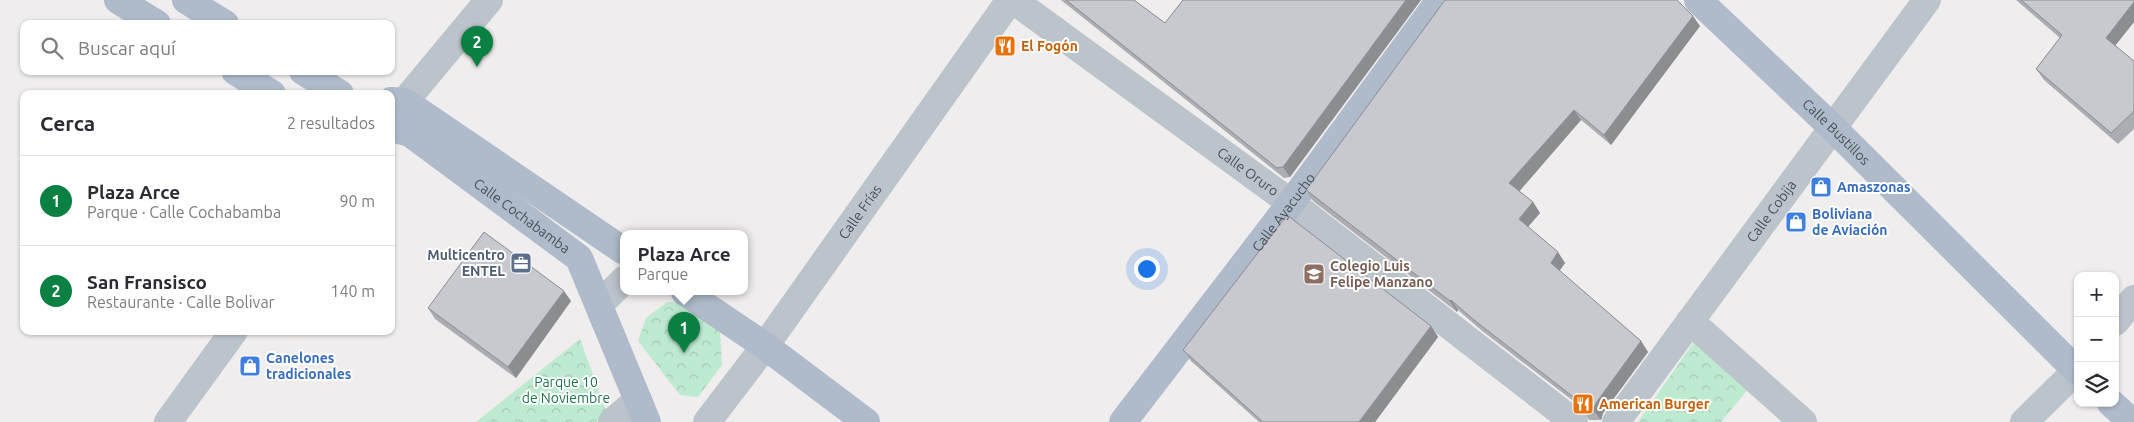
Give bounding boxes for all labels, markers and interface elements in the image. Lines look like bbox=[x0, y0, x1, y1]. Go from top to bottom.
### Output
search box bbox=[20, 20, 395, 75]
pin: 2 bbox=[461, 26, 493, 67]
icon: search bbox=[38, 34, 66, 62]
restaurant icon: El Fogón bbox=[993, 34, 1017, 58]
text: Buscar aquí bbox=[78, 37, 176, 59]
place label: El Fogón bbox=[1021, 38, 1078, 54]
street label: Calle Bustillos bbox=[1799, 95, 1873, 168]
text: Cerca bbox=[40, 111, 95, 135]
text: 2 resultados bbox=[287, 114, 375, 132]
street label: Calle Oruro bbox=[1214, 144, 1282, 199]
street label: Calle Ayacucho bbox=[1249, 170, 1318, 255]
street label: Calle Cochabamba bbox=[471, 175, 573, 257]
shop icon: Amaszonas bbox=[1809, 175, 1833, 199]
street label: Calle Cobija bbox=[1743, 177, 1800, 245]
place label: Amaszonas bbox=[1837, 179, 1911, 195]
text: Plaza Arce bbox=[87, 181, 180, 203]
street label: Calle Frías bbox=[835, 181, 885, 242]
text: 1 bbox=[51, 192, 61, 210]
text: 90 m bbox=[339, 192, 375, 210]
text: Parque · Calle Cochabamba bbox=[87, 203, 281, 221]
place label: Boliviana de Aviación bbox=[1812, 206, 1888, 238]
shop icon: Boliviana de Aviación bbox=[1784, 210, 1808, 234]
popup bbox=[620, 230, 748, 295]
text: Plaza Arce bbox=[637, 243, 731, 265]
place label: Multicentro ENTEL bbox=[427, 247, 505, 279]
office icon: Multicentro ENTEL bbox=[509, 251, 533, 275]
your location bbox=[1134, 256, 1160, 282]
place label: Colegio Luis Felipe Manzano bbox=[1330, 258, 1433, 290]
school or university icon: Colegio Luis Felipe Manzano bbox=[1302, 262, 1326, 286]
text: Parque bbox=[637, 265, 688, 283]
text: San Fransisco bbox=[87, 271, 207, 293]
map controls bbox=[2074, 272, 2119, 407]
button: + bbox=[2074, 272, 2119, 317]
text: 2 bbox=[51, 282, 61, 300]
text: 140 m bbox=[330, 282, 375, 300]
text: Restaurante · Calle Bolivar bbox=[87, 293, 275, 311]
pin: 1 bbox=[668, 312, 700, 353]
button: − bbox=[2074, 317, 2119, 362]
place label: Canelones tradicionales bbox=[266, 350, 352, 382]
shop icon: Canelones tradicionales bbox=[238, 354, 262, 378]
button: layers bbox=[2074, 362, 2119, 407]
park label: Parque 10 de Noviembre bbox=[522, 374, 610, 406]
restaurant icon: American Burger bbox=[1571, 392, 1595, 416]
place label: American Burger bbox=[1599, 396, 1710, 412]

